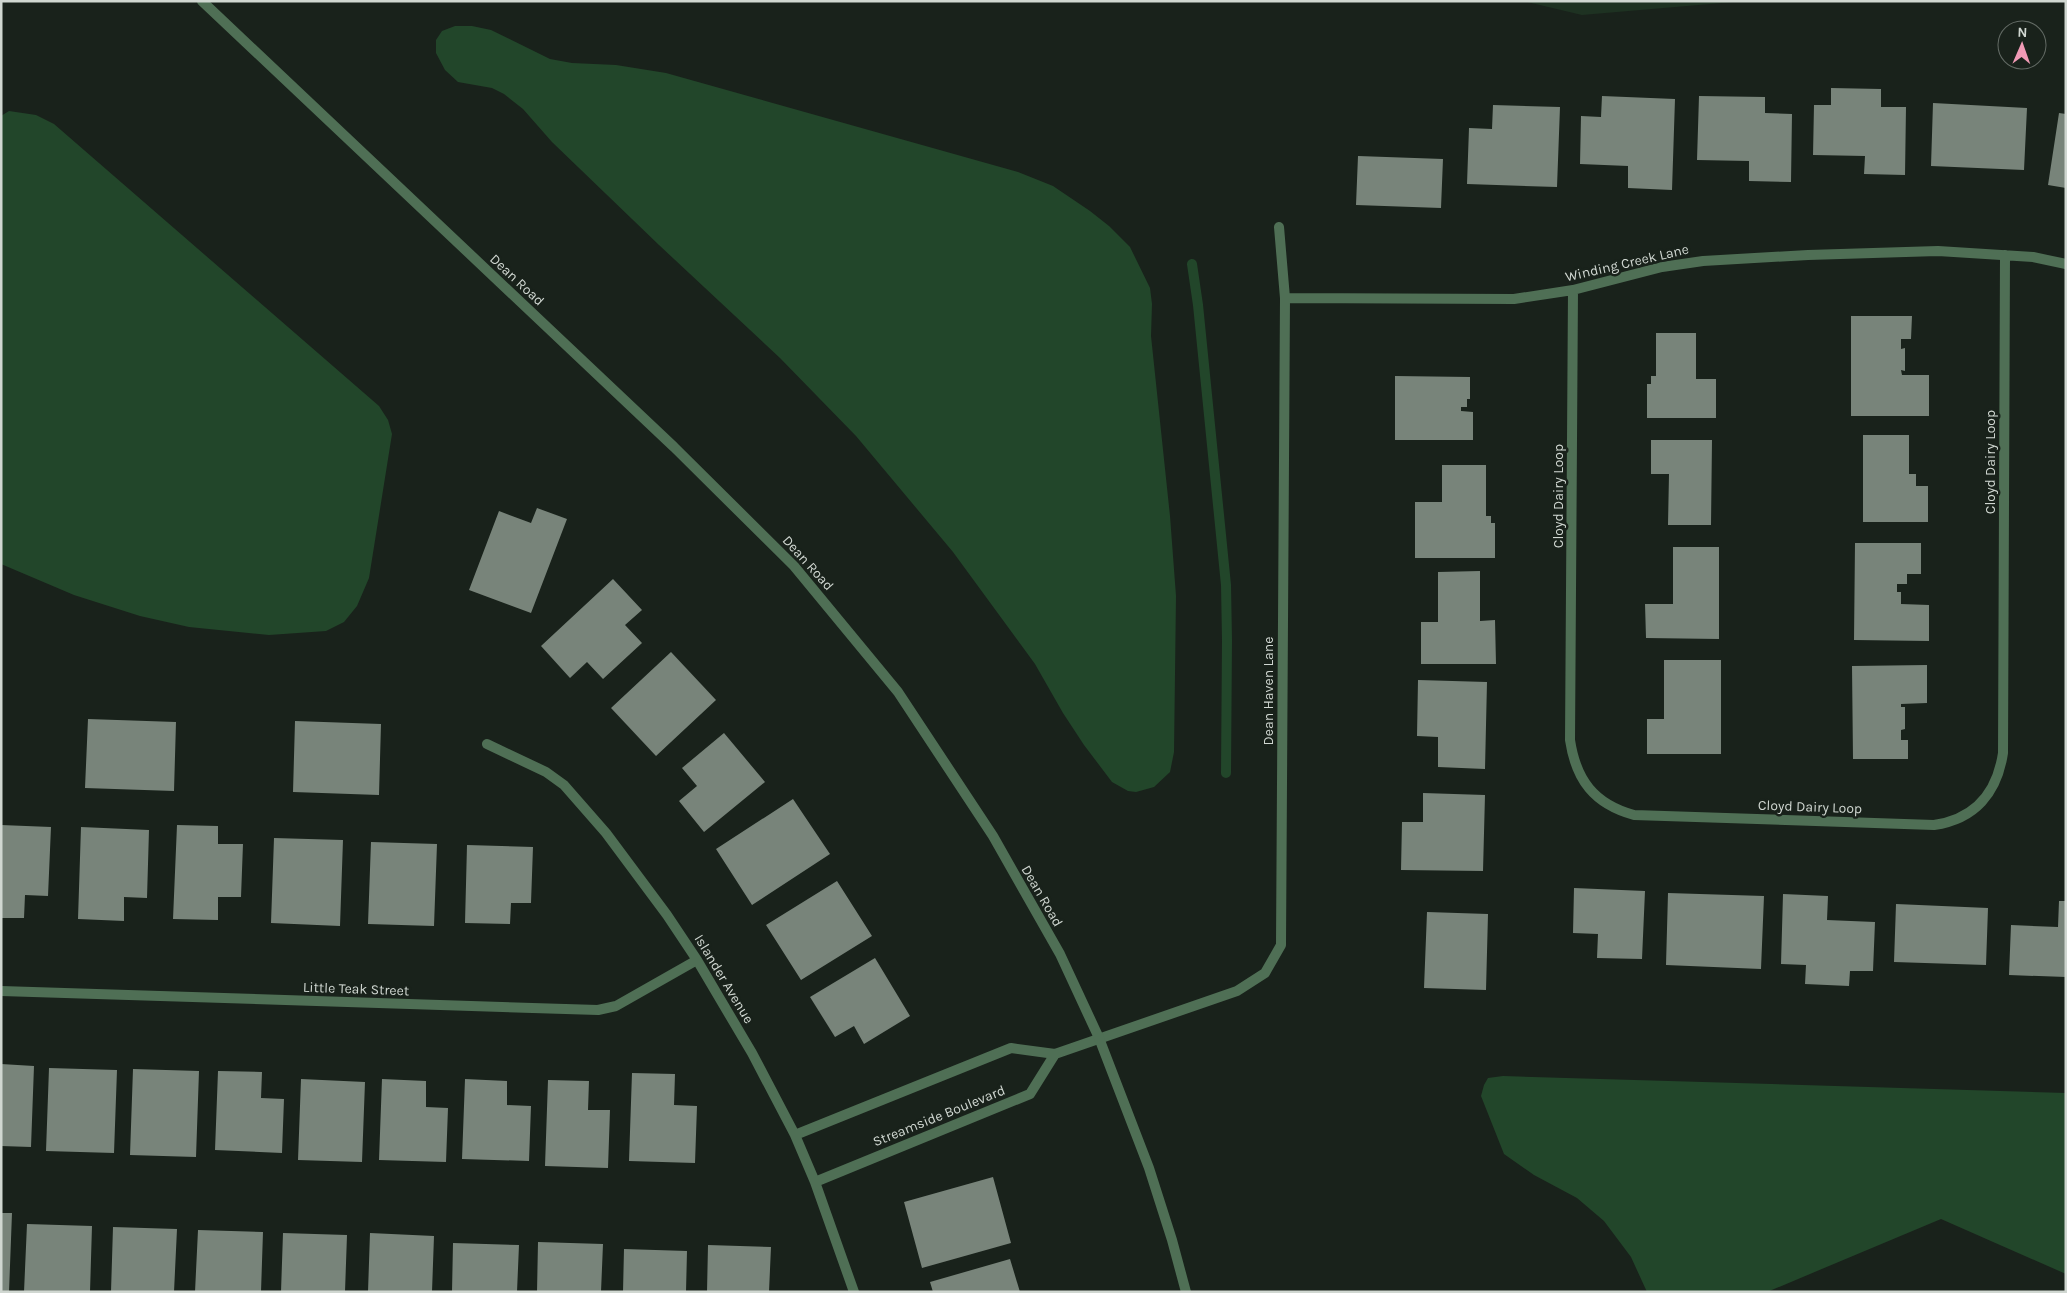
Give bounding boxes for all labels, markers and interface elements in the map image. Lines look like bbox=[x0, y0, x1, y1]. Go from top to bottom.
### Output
north arrow bbox=[1997, 20, 2047, 70]
text: N bbox=[2017, 24, 2028, 41]
street label: Winding Creek Lane bbox=[1564, 241, 1690, 285]
street label: Dean Road bbox=[486, 251, 548, 309]
street label: Cloyd Dairy Loop bbox=[1982, 410, 1999, 514]
street label: Cloyd Dairy Loop bbox=[1550, 444, 1567, 548]
street label: Dean Road bbox=[779, 532, 837, 594]
street label: Dean Haven Lane bbox=[1260, 637, 1277, 745]
street label: Cloyd Dairy Loop bbox=[1758, 797, 1862, 817]
street label: Dean Road bbox=[1018, 862, 1066, 930]
street label: Islander Avenue bbox=[691, 931, 757, 1027]
street label: Little Teak Street bbox=[303, 979, 409, 999]
street label: Streamside Boulevard bbox=[870, 1082, 1008, 1150]

